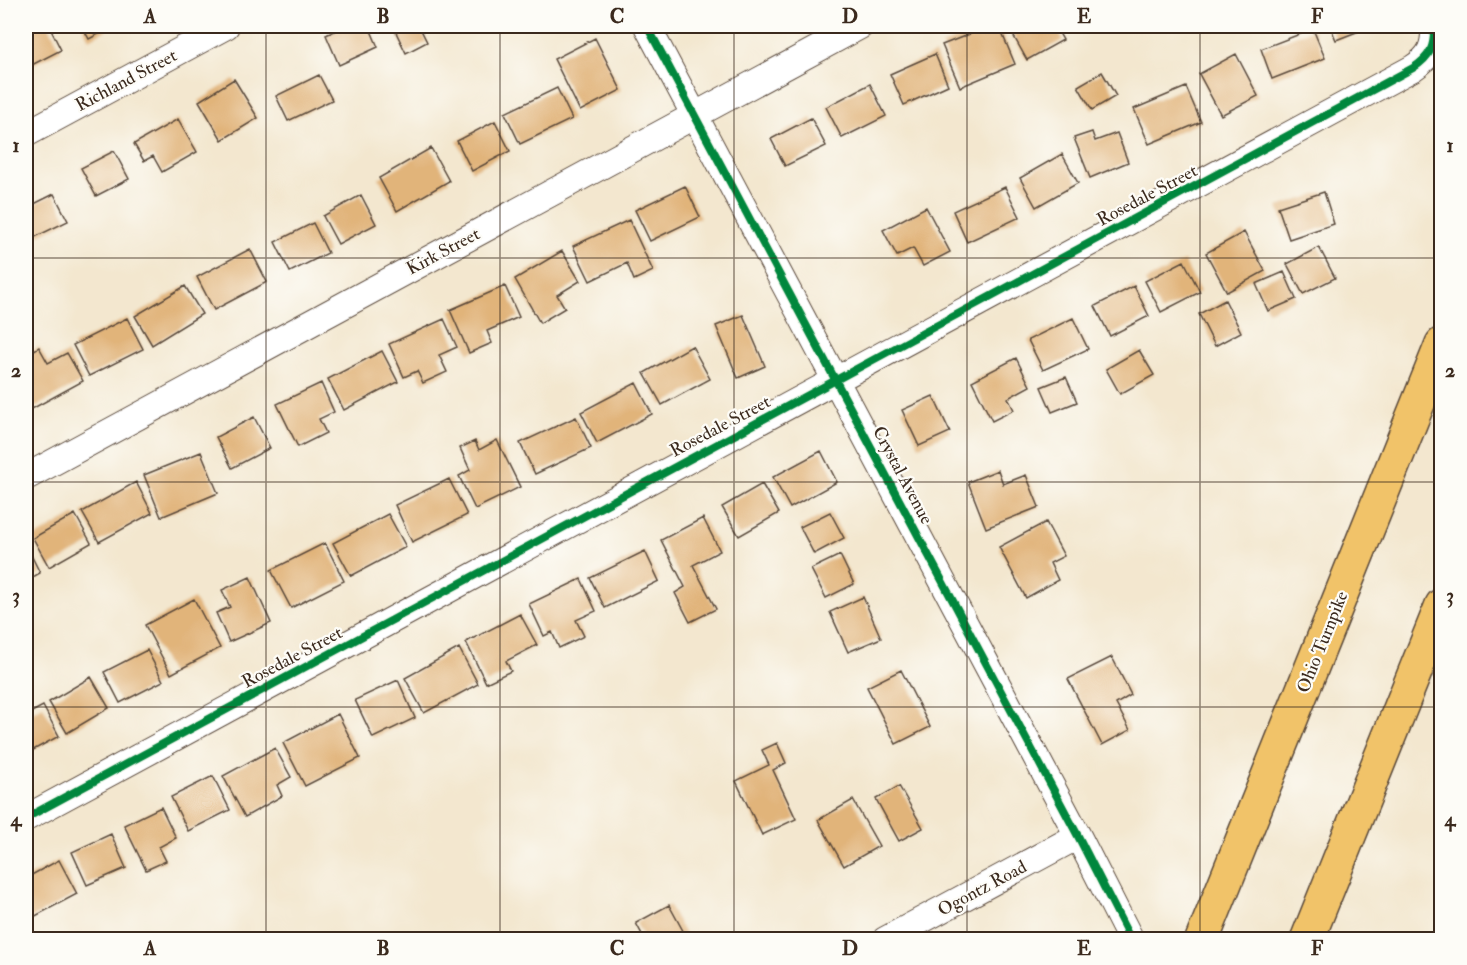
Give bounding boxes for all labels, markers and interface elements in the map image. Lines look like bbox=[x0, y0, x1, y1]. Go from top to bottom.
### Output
text: A bbox=[143, 4, 157, 29]
text: B bbox=[376, 4, 390, 29]
text: C bbox=[610, 4, 624, 29]
text: D bbox=[842, 4, 858, 29]
text: E bbox=[1077, 4, 1092, 29]
text: F bbox=[1311, 4, 1324, 29]
street label: Richland Street bbox=[72, 44, 181, 117]
text: 1 bbox=[12, 133, 20, 158]
text: 1 bbox=[1446, 133, 1454, 158]
street label: Rosedale Street bbox=[1093, 159, 1202, 232]
street label: Kirk Street bbox=[403, 222, 484, 280]
text: 2 bbox=[11, 358, 21, 383]
text: 2 bbox=[1445, 358, 1455, 383]
street label: Rosedale Street bbox=[666, 390, 775, 463]
street label: Crystal Avenue bbox=[867, 422, 938, 529]
text: 3 bbox=[12, 583, 20, 608]
text: 3 bbox=[1446, 583, 1454, 608]
street label: Ohio Turnpike bbox=[1292, 588, 1353, 696]
street label: Rosedale Street bbox=[238, 621, 347, 694]
text: 4 bbox=[10, 807, 23, 832]
text: 4 bbox=[1444, 807, 1457, 832]
street label: Ogontz Road bbox=[934, 855, 1031, 921]
text: A bbox=[143, 936, 157, 961]
text: B bbox=[376, 936, 390, 961]
text: C bbox=[610, 936, 624, 961]
text: D bbox=[842, 936, 858, 961]
text: E bbox=[1077, 936, 1092, 961]
text: F bbox=[1311, 936, 1324, 961]

